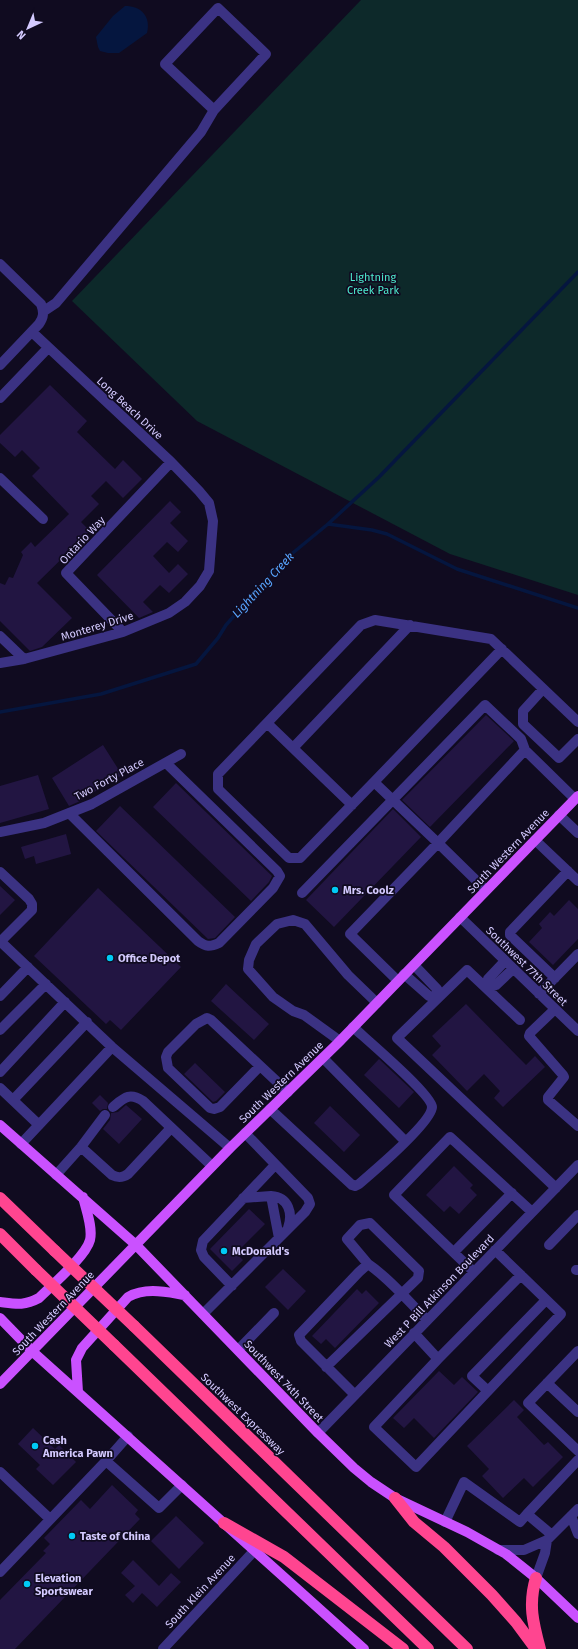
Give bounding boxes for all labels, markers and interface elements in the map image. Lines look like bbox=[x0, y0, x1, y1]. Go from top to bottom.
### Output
north arrow bbox=[8, 8, 48, 48]
text: N bbox=[14, 28, 29, 42]
park label: Lightning Creek Park bbox=[347, 271, 399, 297]
street label: Long Beach Drive bbox=[94, 374, 165, 442]
street label: Ontario Way bbox=[57, 513, 108, 567]
water label: Lightning Creek bbox=[229, 549, 297, 621]
street label: Monterey Drive bbox=[59, 609, 135, 644]
street label: Two Forty Place bbox=[72, 756, 146, 803]
street label: South Western Avenue bbox=[465, 806, 552, 896]
place label: Mrs. Coolz bbox=[343, 884, 394, 897]
marker: Mrs. Coolz bbox=[330, 885, 340, 895]
street label: Southwest 77th Street bbox=[483, 924, 570, 1009]
place label: Office Depot bbox=[118, 952, 181, 965]
marker: Office Depot bbox=[105, 953, 115, 963]
street label: South Western Avenue bbox=[236, 1039, 326, 1126]
street label: West P Bill Atkinson Boulevard bbox=[382, 1232, 497, 1351]
place label: McDonald's bbox=[232, 1245, 290, 1258]
marker: McDonald's bbox=[219, 1246, 229, 1256]
street label: South Western Avenue bbox=[10, 1268, 97, 1358]
street label: Southwest 74th Street bbox=[241, 1338, 326, 1425]
street label: Southwest Expressway bbox=[198, 1371, 288, 1458]
place label: Cash America Pawn bbox=[42, 1434, 113, 1460]
marker: Cash America Pawn bbox=[30, 1441, 40, 1451]
place label: Taste of China bbox=[80, 1530, 150, 1543]
marker: Taste of China bbox=[67, 1531, 77, 1541]
street label: South Klein Avenue bbox=[163, 1552, 238, 1631]
place label: Elevation Sportswear bbox=[35, 1572, 93, 1598]
marker: Elevation Sportswear bbox=[22, 1579, 32, 1589]

